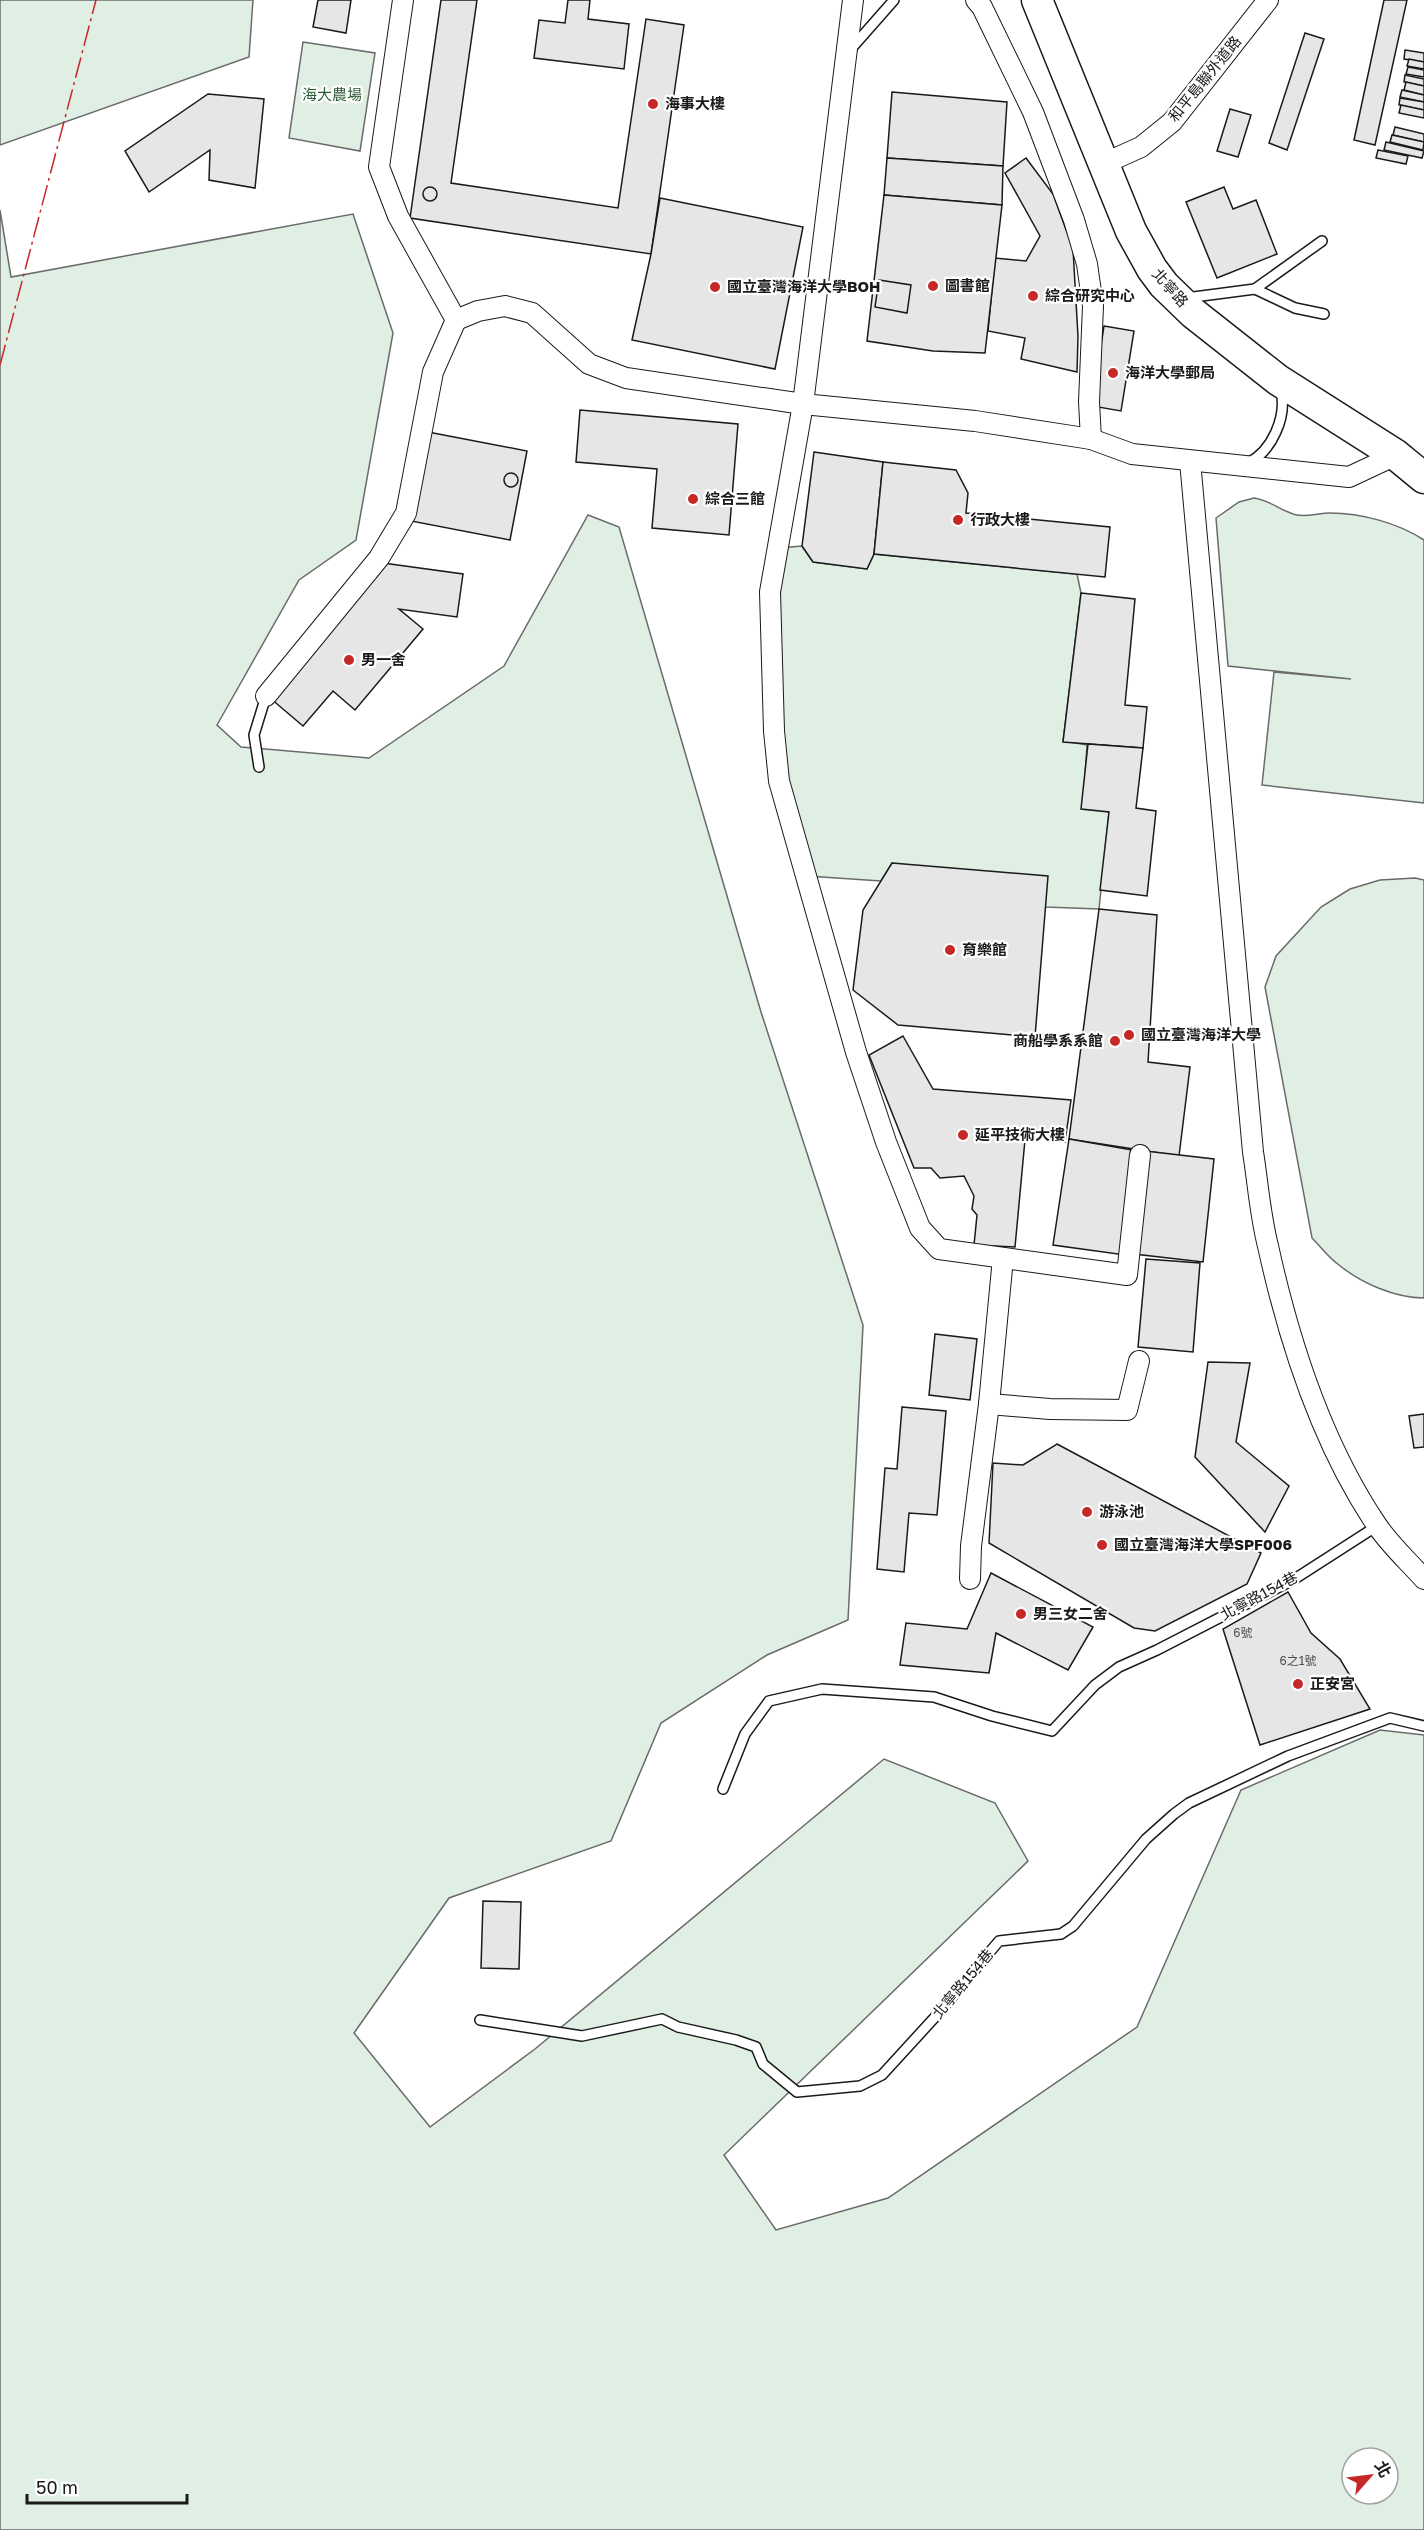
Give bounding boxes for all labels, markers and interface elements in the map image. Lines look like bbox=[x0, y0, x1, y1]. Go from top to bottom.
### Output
street label: 和平島聯外道路 bbox=[1164, 32, 1244, 125]
park label: 海大農場 bbox=[302, 85, 362, 103]
place label: 海事大樓 bbox=[665, 94, 725, 112]
marker: 海事大樓 bbox=[646, 97, 660, 111]
street label: 北寧路 bbox=[1149, 265, 1192, 310]
place label: 圖書館 bbox=[945, 276, 990, 294]
place label: 國立臺灣海洋大學BOH bbox=[727, 277, 880, 295]
marker: 圖書館 bbox=[926, 279, 940, 293]
marker: 國立臺灣海洋大學BOH bbox=[708, 280, 722, 294]
place label: 綜合研究中心 bbox=[1045, 286, 1135, 304]
marker: 綜合研究中心 bbox=[1026, 289, 1040, 303]
place label: 海洋大學郵局 bbox=[1125, 363, 1215, 381]
marker: 海洋大學郵局 bbox=[1106, 366, 1120, 380]
place label: 綜合三館 bbox=[705, 489, 765, 507]
marker: 綜合三館 bbox=[686, 492, 700, 506]
place label: 行政大樓 bbox=[970, 510, 1030, 528]
marker: 行政大樓 bbox=[951, 513, 965, 527]
place label: 男一舍 bbox=[361, 650, 406, 668]
marker: 男一舍 bbox=[342, 653, 356, 667]
place label: 育樂館 bbox=[962, 940, 1007, 958]
marker: 育樂館 bbox=[943, 943, 957, 957]
place label: 國立臺灣海洋大學 bbox=[1141, 1025, 1261, 1043]
marker: 國立臺灣海洋大學 bbox=[1122, 1028, 1136, 1042]
place label: 商船學系系館 bbox=[1013, 1031, 1103, 1049]
marker: 商船學系系館 bbox=[1108, 1034, 1122, 1048]
place label: 延平技術大樓 bbox=[975, 1125, 1065, 1143]
marker: 延平技術大樓 bbox=[956, 1128, 970, 1142]
place label: 游泳池 bbox=[1099, 1502, 1144, 1520]
marker: 游泳池 bbox=[1080, 1505, 1094, 1519]
place label: 國立臺灣海洋大學SPF006 bbox=[1114, 1535, 1292, 1553]
marker: 國立臺灣海洋大學SPF006 bbox=[1095, 1538, 1109, 1552]
street label: 北寧路154巷 bbox=[1217, 1567, 1300, 1623]
place label: 男三女二舍 bbox=[1033, 1604, 1108, 1622]
marker: 男三女二舍 bbox=[1014, 1607, 1028, 1621]
house number: 6號 bbox=[1233, 1625, 1253, 1640]
house number: 6之1號 bbox=[1279, 1653, 1317, 1668]
place label: 正安宮 bbox=[1310, 1674, 1355, 1692]
marker: 正安宮 bbox=[1291, 1677, 1305, 1691]
street label: 北寧路154巷 bbox=[928, 1945, 996, 2022]
north arrow bbox=[1340, 2446, 1400, 2506]
text: 北 bbox=[1371, 2457, 1396, 2481]
scale bar bbox=[27, 2467, 188, 2505]
text: 50 m bbox=[36, 2476, 78, 2498]

